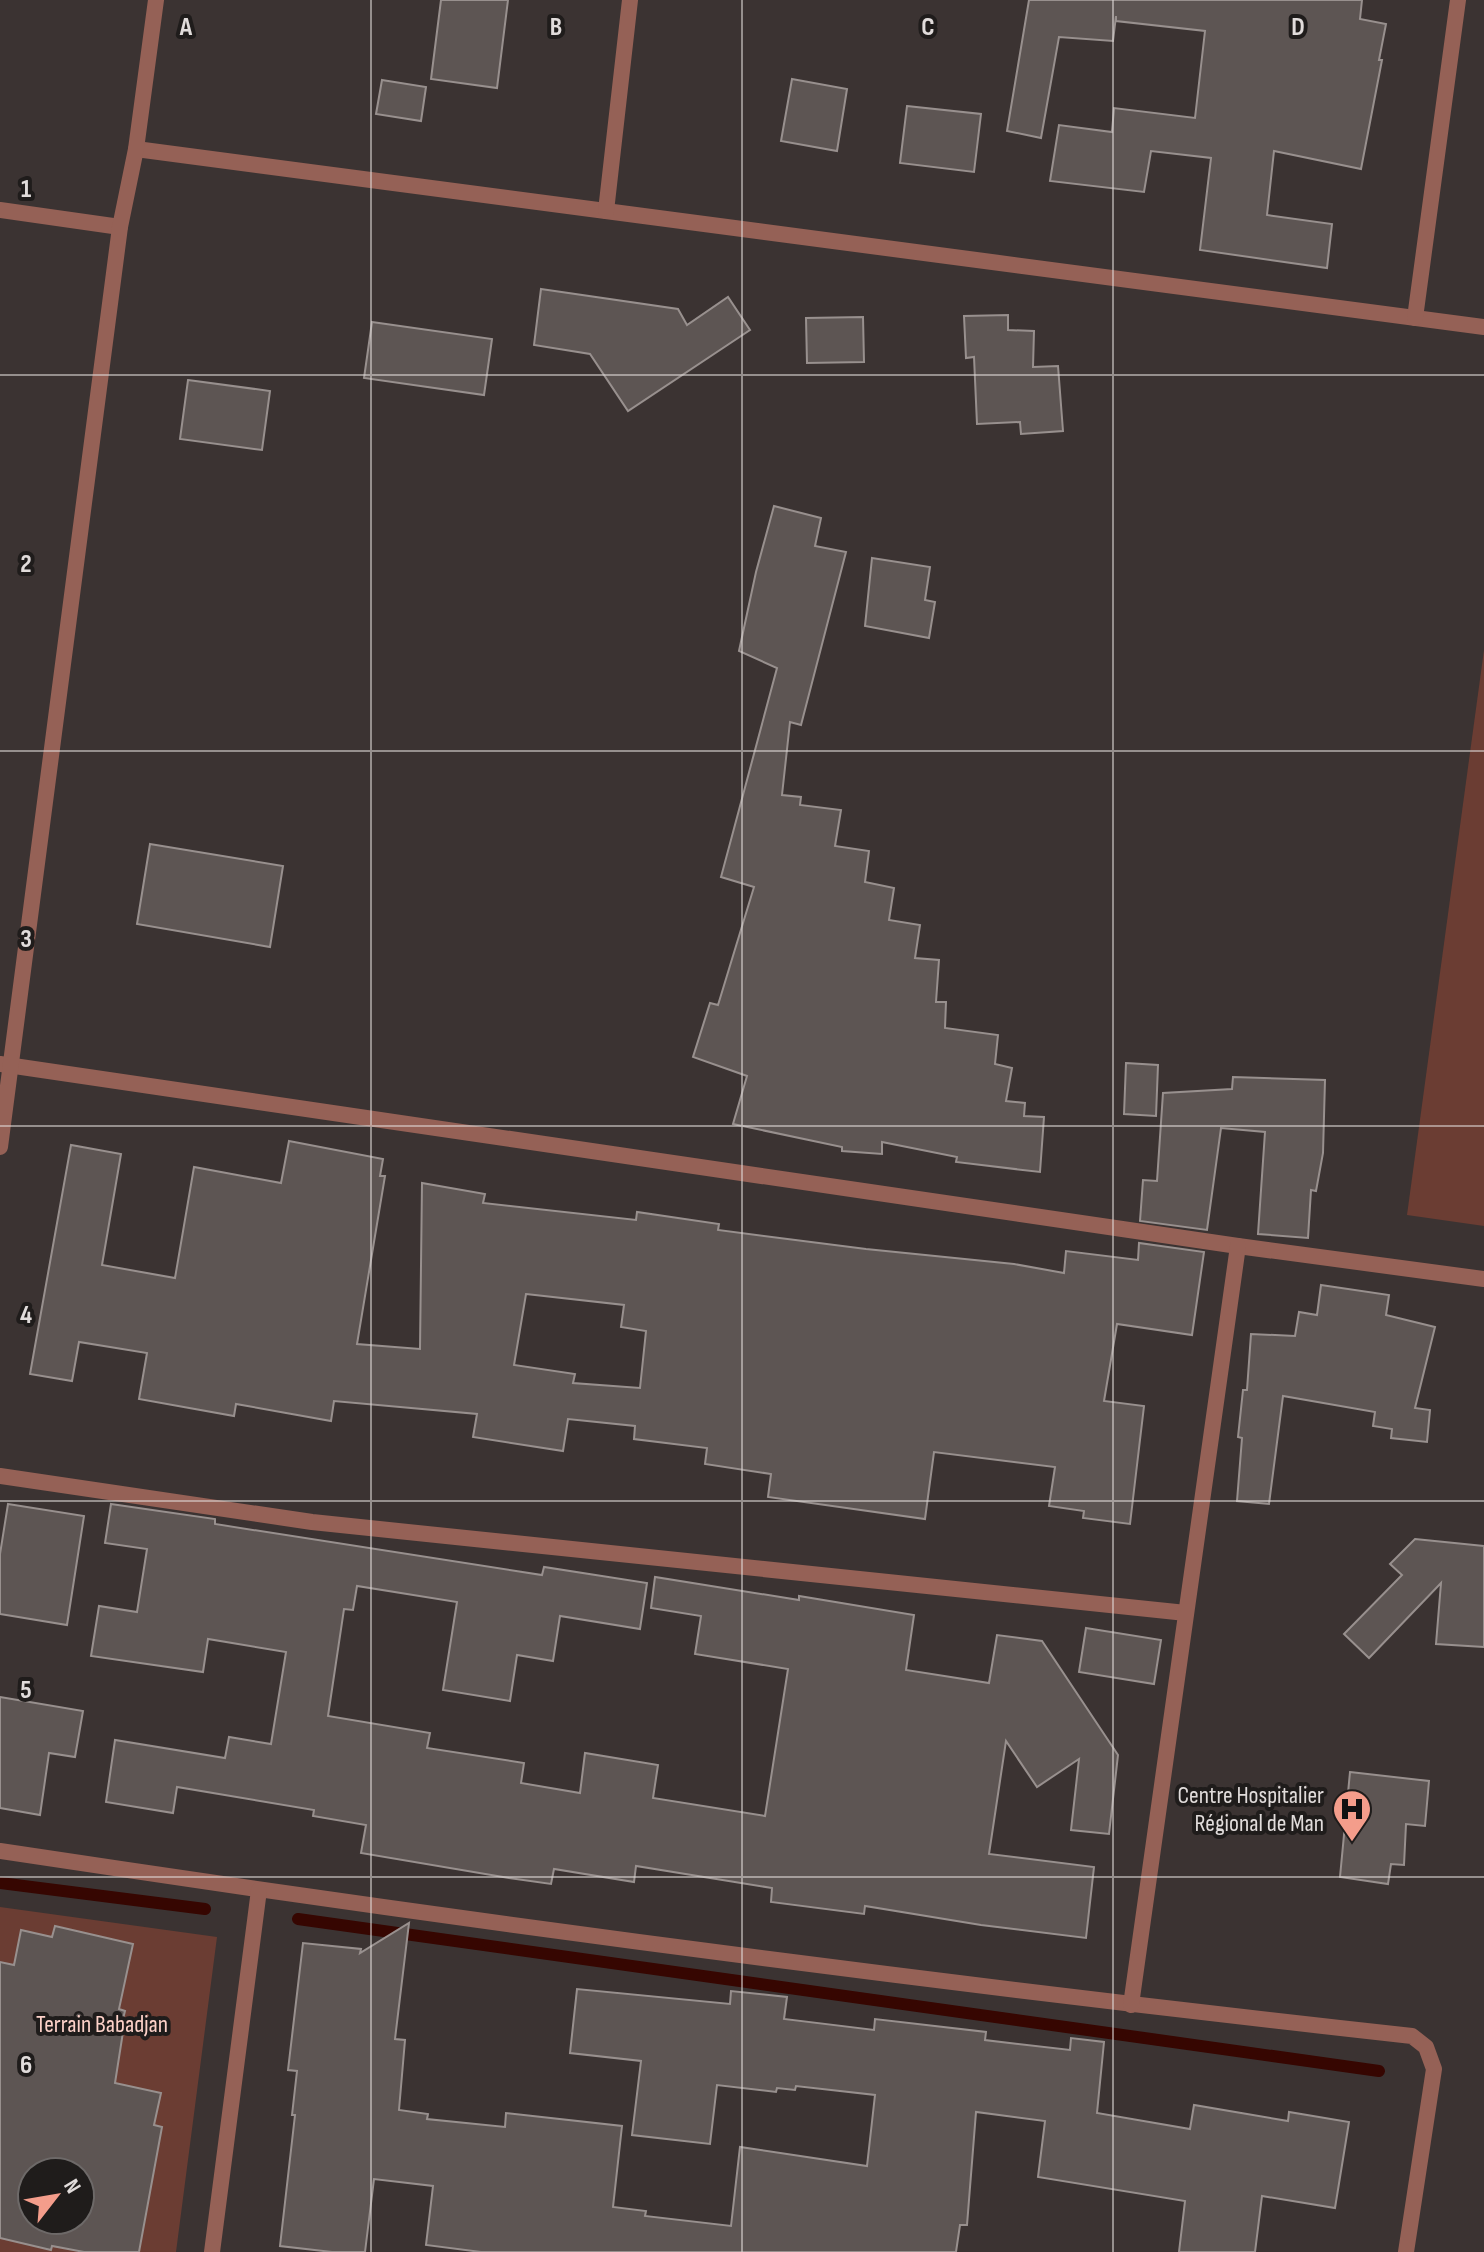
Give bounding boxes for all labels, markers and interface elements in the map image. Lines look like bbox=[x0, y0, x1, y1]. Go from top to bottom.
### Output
text: A bbox=[179, 12, 193, 43]
text: B bbox=[550, 12, 562, 43]
text: C bbox=[921, 12, 935, 43]
text: D bbox=[1291, 12, 1305, 43]
text: 1 bbox=[21, 174, 31, 205]
text: 2 bbox=[20, 549, 32, 580]
text: 3 bbox=[20, 924, 32, 955]
text: 4 bbox=[20, 1300, 32, 1331]
text: 5 bbox=[20, 1675, 32, 1706]
place label: Centre Hospitalier Régional de Man bbox=[1178, 1781, 1324, 1838]
hospital icon: Centre Hospitalier Régional de Man bbox=[1331, 1788, 1373, 1843]
park label: Terrain Babadjan bbox=[36, 2010, 168, 2039]
text: 6 bbox=[20, 2050, 32, 2081]
north arrow bbox=[16, 2156, 96, 2236]
text: N bbox=[57, 2174, 86, 2198]

